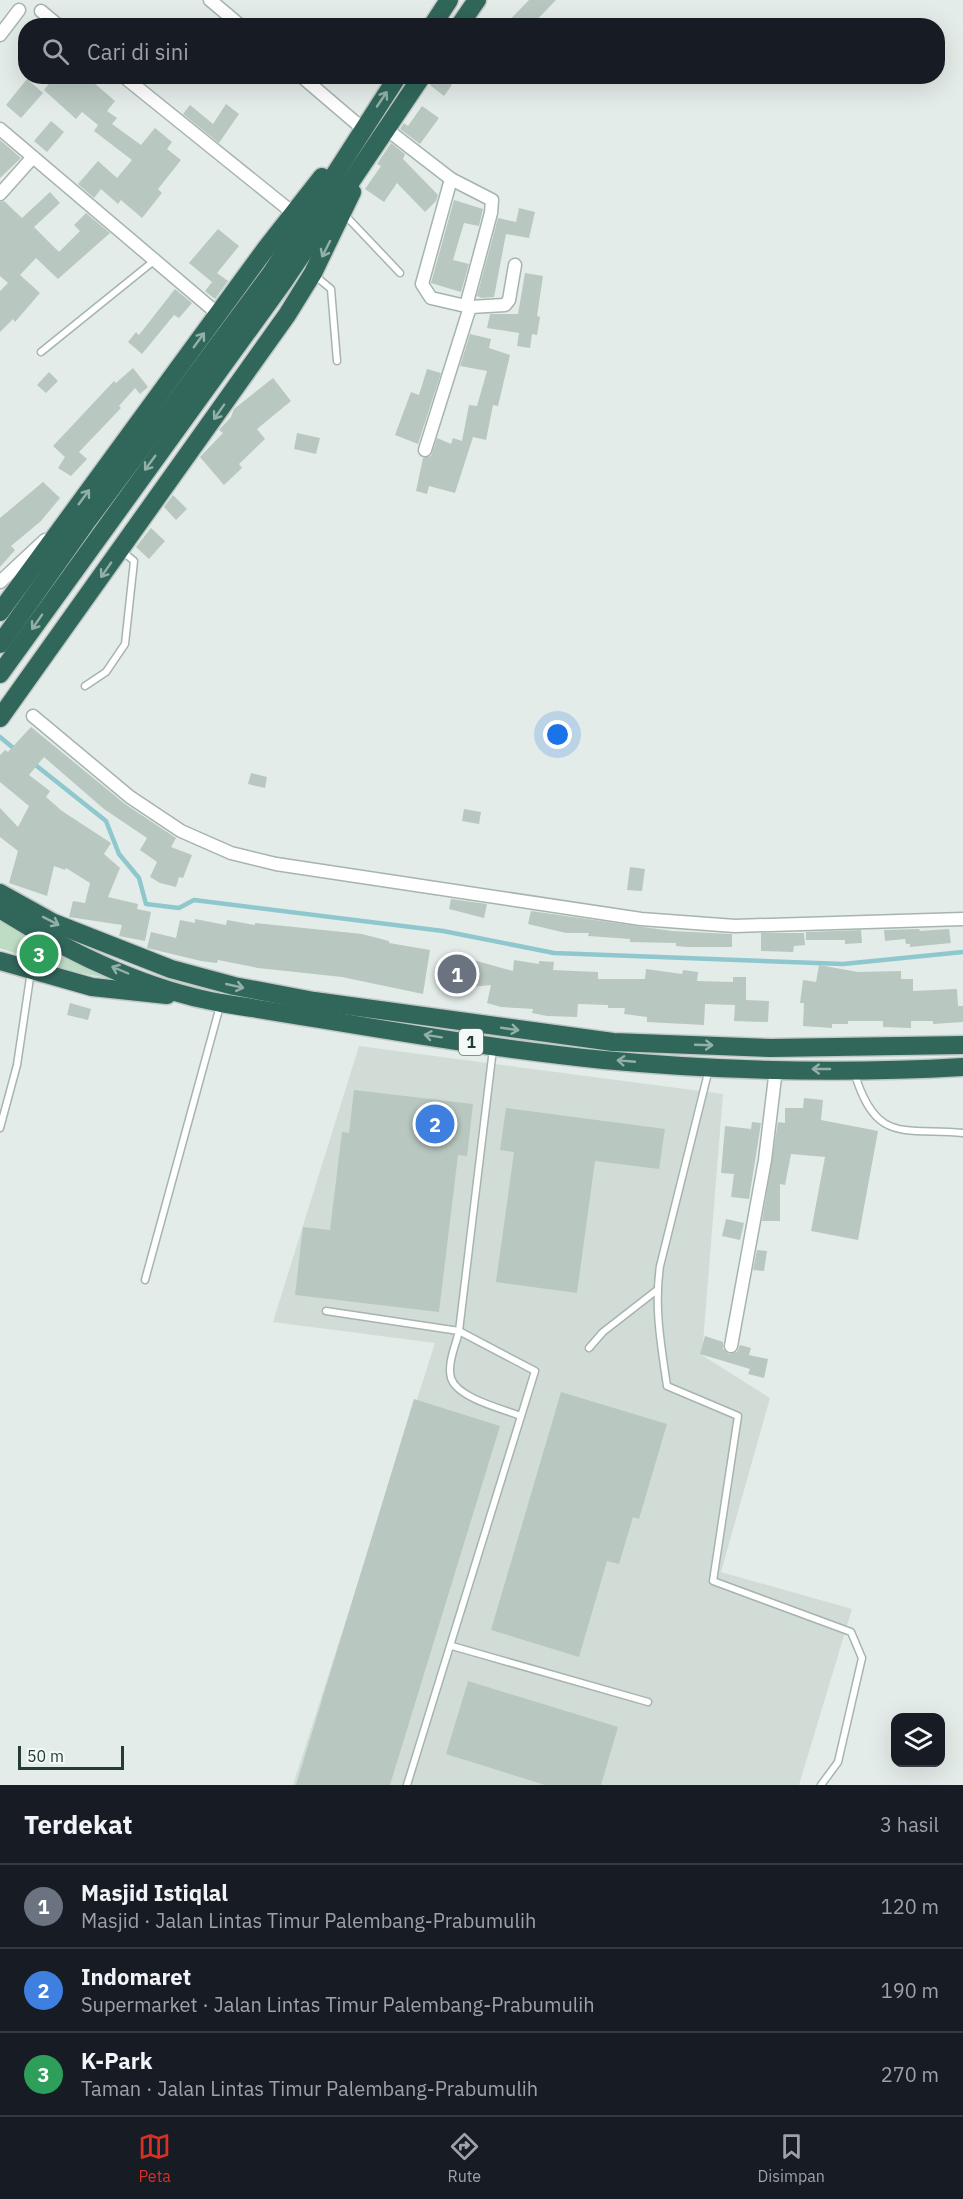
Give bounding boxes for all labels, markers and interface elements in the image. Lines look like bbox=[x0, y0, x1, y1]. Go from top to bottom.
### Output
search box bbox=[18, 18, 945, 84]
icon: search bbox=[39, 35, 72, 68]
text: Cari di sini bbox=[87, 37, 189, 66]
one-way arrow bbox=[376, 92, 388, 108]
one-way arrow bbox=[319, 239, 331, 257]
one-way arrow bbox=[193, 332, 205, 348]
one-way arrow bbox=[213, 403, 225, 419]
one-way arrow bbox=[144, 455, 157, 471]
one-way arrow bbox=[78, 490, 90, 506]
one-way arrow bbox=[99, 562, 112, 578]
one-way arrow bbox=[31, 613, 43, 630]
your location bbox=[543, 720, 572, 749]
one-way arrow bbox=[42, 916, 60, 927]
pin: 3 bbox=[20, 932, 58, 976]
pin: 1 bbox=[438, 952, 476, 996]
one-way arrow bbox=[111, 964, 129, 975]
one-way arrow bbox=[224, 981, 244, 992]
one-way arrow bbox=[500, 1024, 520, 1035]
road number: 1 bbox=[459, 1029, 483, 1055]
one-way arrow bbox=[423, 1030, 443, 1041]
one-way arrow bbox=[694, 1040, 714, 1051]
one-way arrow bbox=[616, 1056, 636, 1067]
one-way arrow bbox=[811, 1063, 831, 1075]
pin: 2 bbox=[416, 1102, 454, 1146]
map controls bbox=[891, 1713, 945, 1767]
button: layers bbox=[891, 1713, 945, 1767]
scale bar bbox=[18, 1743, 124, 1770]
text: 50 m bbox=[27, 1746, 64, 1766]
text: Terdekat bbox=[24, 1807, 133, 1841]
text: 3 hasil bbox=[880, 1811, 939, 1838]
text: Masjid Istiqlal bbox=[81, 1878, 228, 1907]
text: 1 bbox=[38, 1893, 50, 1920]
text: 120 m bbox=[881, 1893, 939, 1920]
text: Masjid · Jalan Lintas Timur Palembang-Prabumulih bbox=[81, 1907, 536, 1934]
text: Indomaret bbox=[81, 1962, 191, 1991]
text: 2 bbox=[38, 1977, 50, 2004]
text: 190 m bbox=[881, 1977, 939, 2004]
text: Supermarket · Jalan Lintas Timur Palembang-Prabumulih bbox=[81, 1991, 595, 2018]
text: K-Park bbox=[81, 2046, 152, 2075]
text: 3 bbox=[38, 2061, 50, 2088]
text: 270 m bbox=[881, 2061, 939, 2088]
text: Taman · Jalan Lintas Timur Palembang-Prabumulih bbox=[81, 2075, 538, 2102]
tab: Peta bbox=[138, 2130, 171, 2186]
tab: Rute bbox=[447, 2130, 481, 2186]
tab: Disimpan bbox=[757, 2130, 825, 2186]

